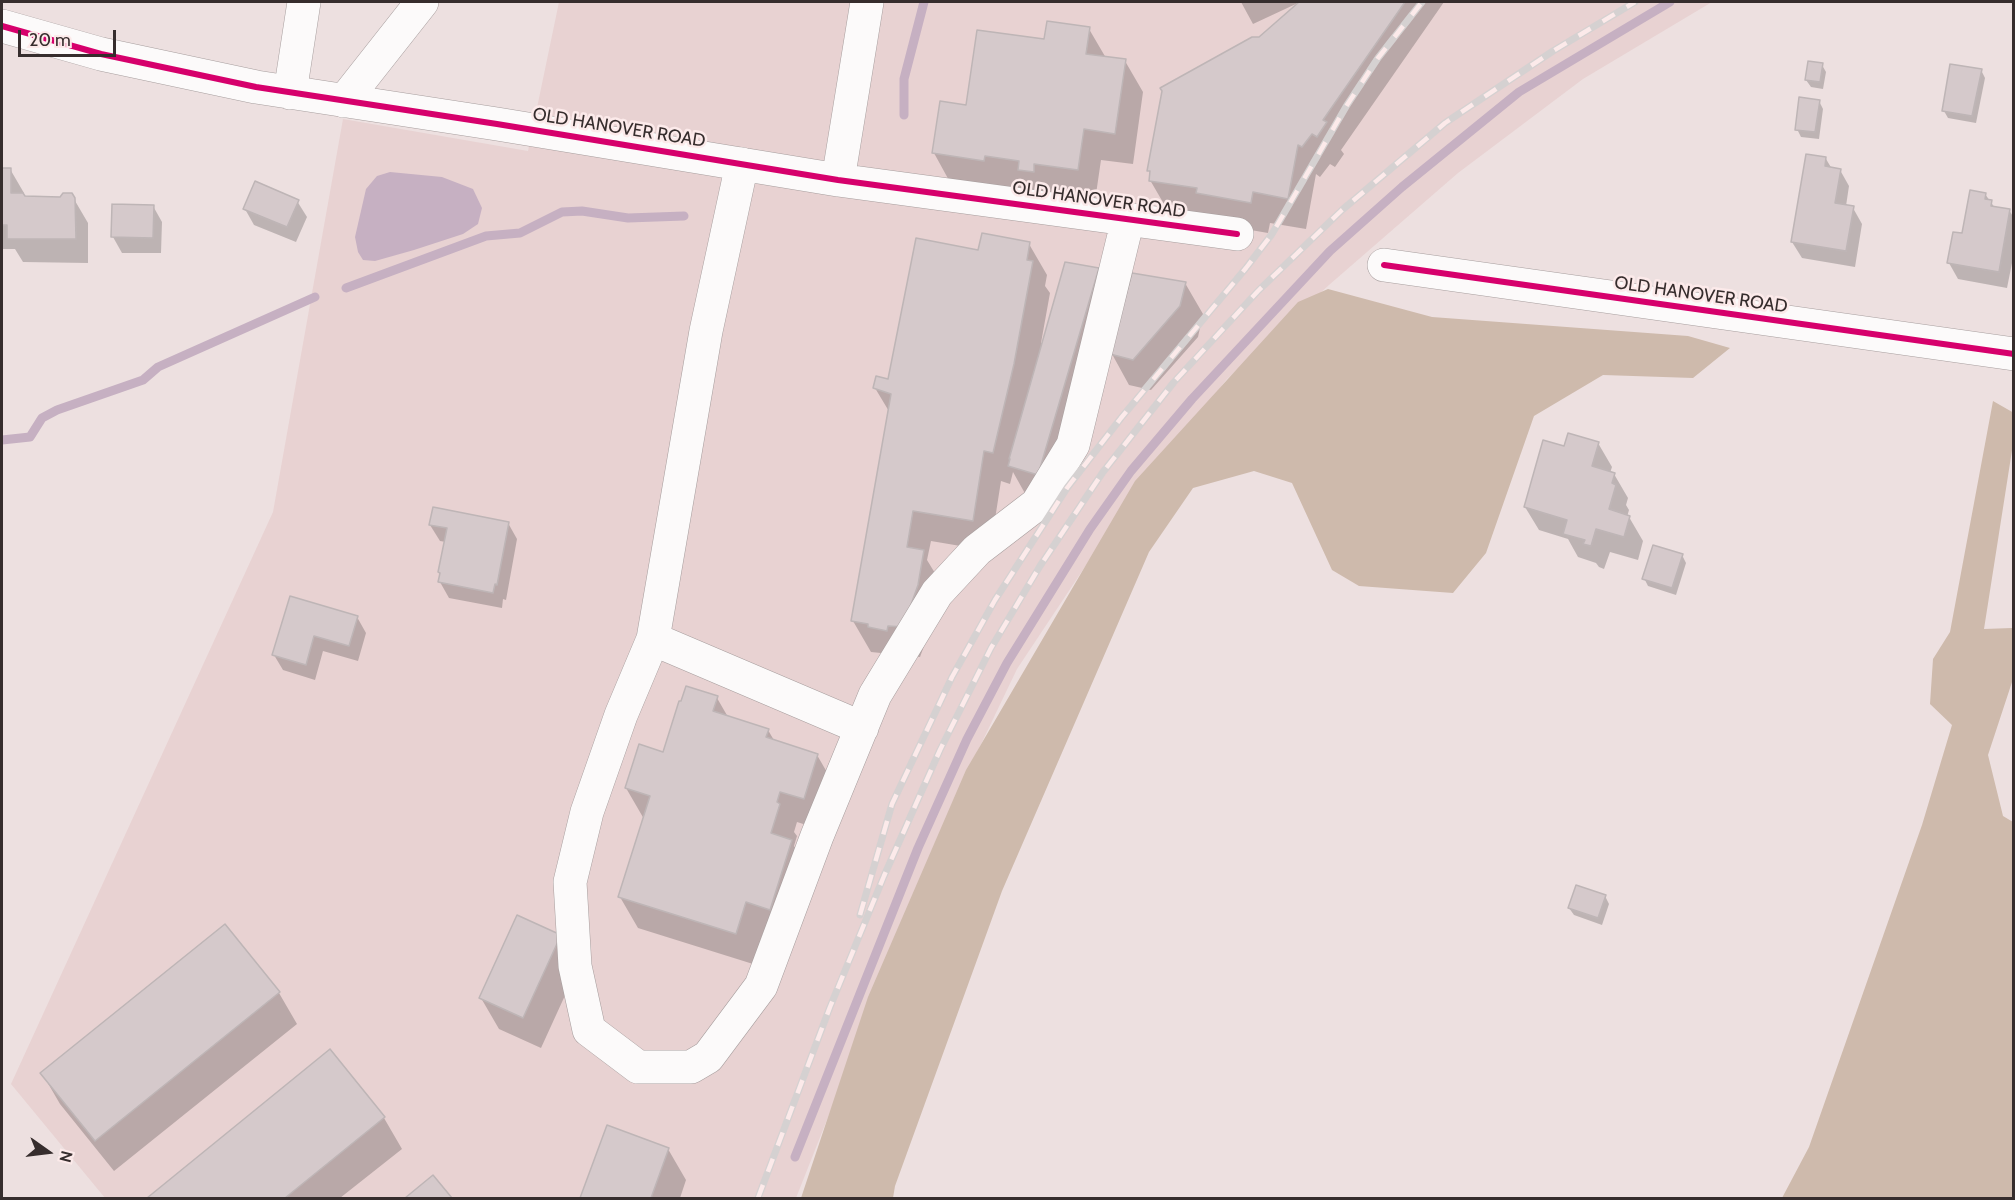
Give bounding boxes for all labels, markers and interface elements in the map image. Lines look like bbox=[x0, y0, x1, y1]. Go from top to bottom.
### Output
scale bar bbox=[21, 18, 118, 56]
text: 20 m bbox=[29, 29, 71, 51]
street label: OLD HANOVER ROAD bbox=[531, 104, 707, 152]
street label: OLD HANOVER ROAD bbox=[1011, 177, 1187, 223]
street label: OLD HANOVER ROAD bbox=[1613, 272, 1789, 318]
north arrow bbox=[18, 1122, 78, 1182]
text: N bbox=[55, 1149, 77, 1164]

